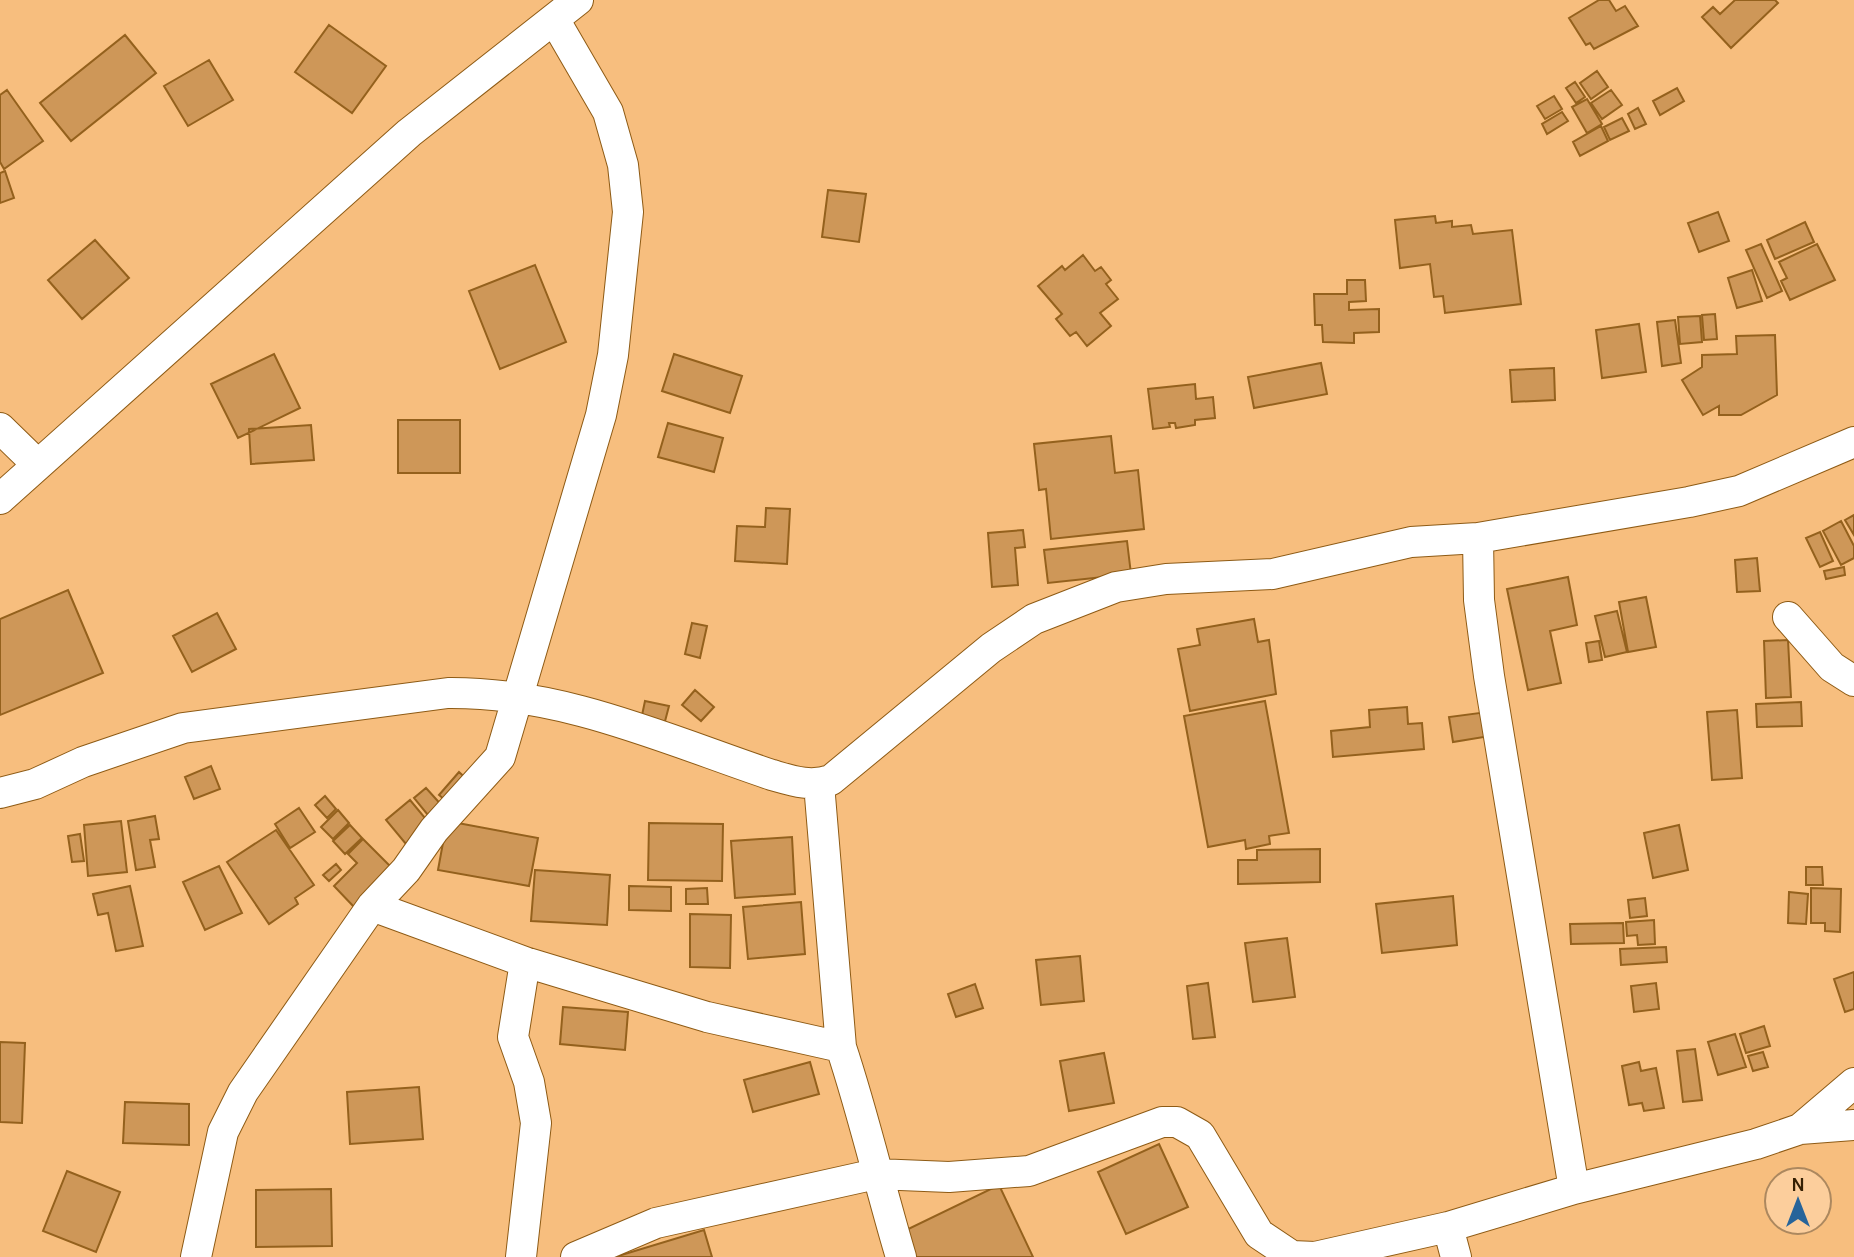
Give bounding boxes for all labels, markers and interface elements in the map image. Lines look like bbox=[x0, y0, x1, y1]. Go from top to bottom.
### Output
north arrow bbox=[1763, 1166, 1833, 1236]
text: N bbox=[1791, 1174, 1805, 1196]

